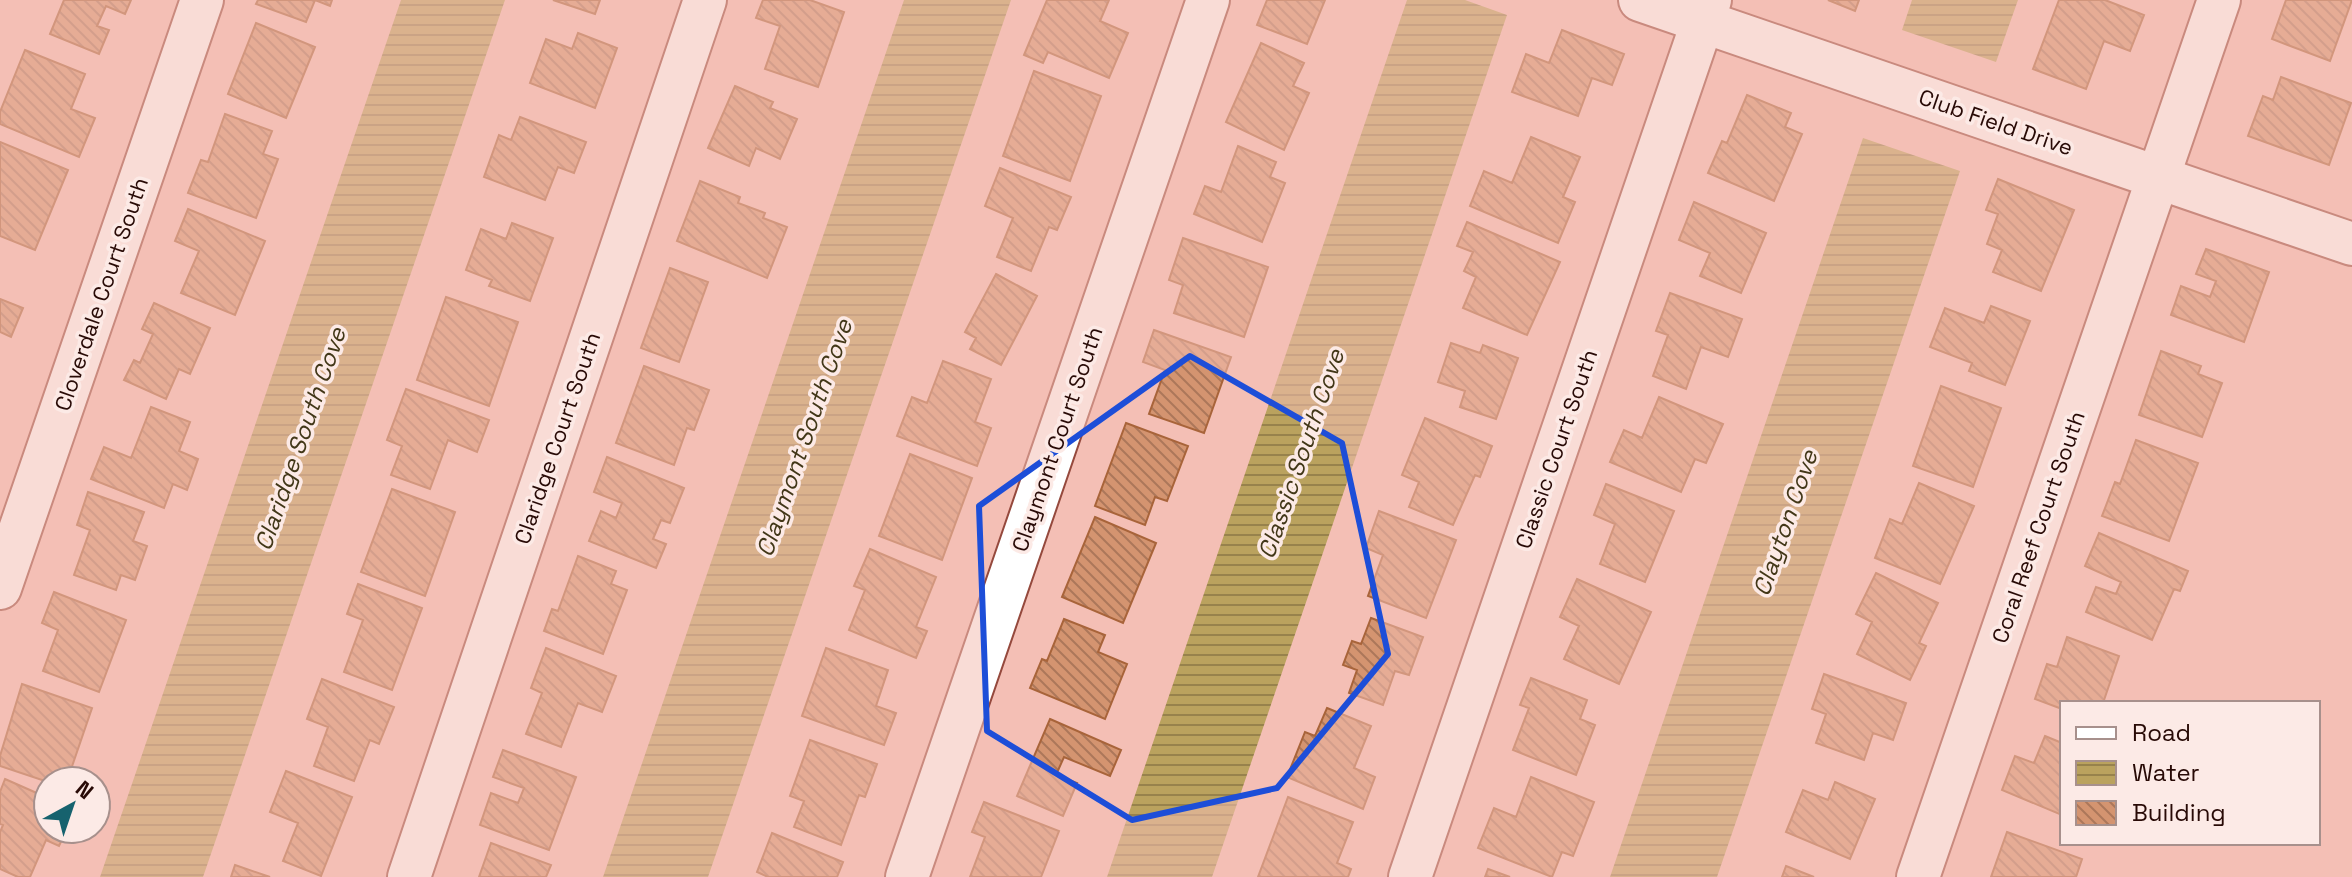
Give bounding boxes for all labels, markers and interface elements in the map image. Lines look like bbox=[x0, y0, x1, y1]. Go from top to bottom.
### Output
street label: Club Field Drive bbox=[1915, 83, 2077, 161]
street label: Cloverdale Court South bbox=[48, 173, 154, 415]
water label: Claymont South Cove bbox=[749, 314, 859, 561]
water label: Claridge South Cove bbox=[247, 323, 353, 555]
street label: Claymont Court South bbox=[1005, 323, 1109, 555]
street label: Claridge Court South bbox=[508, 328, 606, 548]
water label: Classic South Cove bbox=[1251, 345, 1352, 563]
street label: Classic Court South bbox=[1509, 346, 1603, 552]
street label: Coral Reef Court South bbox=[1985, 407, 2091, 647]
water label: Clayton Cove bbox=[1746, 445, 1825, 600]
legend bbox=[2060, 701, 2320, 845]
text: Road bbox=[2132, 717, 2191, 748]
text: Water bbox=[2132, 757, 2200, 788]
north arrow bbox=[32, 765, 112, 845]
text: N bbox=[70, 774, 100, 805]
text: Building bbox=[2132, 797, 2226, 828]

